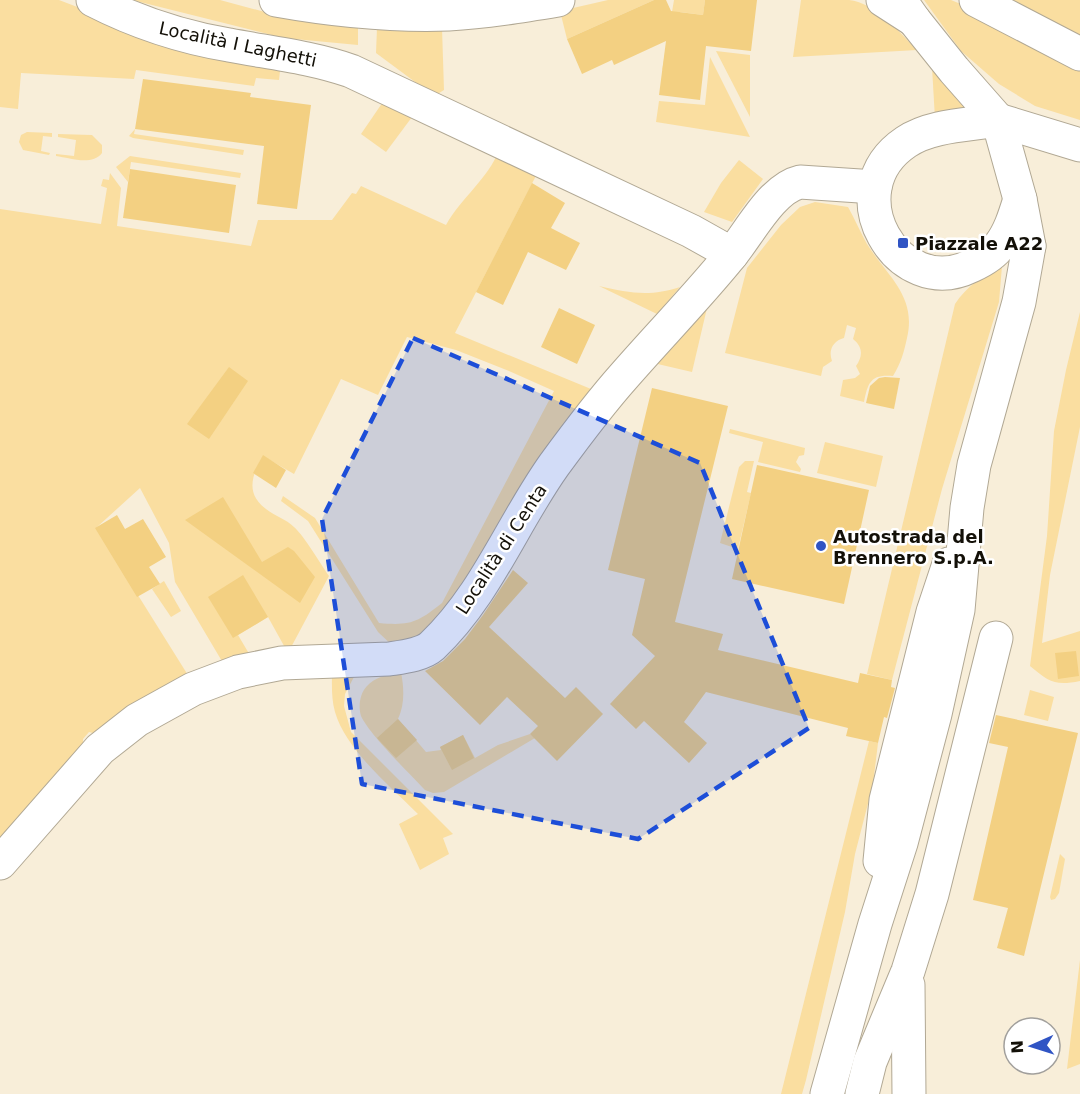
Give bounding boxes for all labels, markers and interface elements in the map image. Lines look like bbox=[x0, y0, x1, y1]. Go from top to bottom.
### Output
street label: Località I Laghetti bbox=[157, 17, 319, 71]
place label: Piazzale A22 bbox=[915, 233, 1043, 254]
marker: Piazzale A22 bbox=[896, 236, 910, 250]
street label: Località di Centa bbox=[451, 480, 551, 618]
place label: Autostrada del Brennero S.p.A. bbox=[833, 526, 994, 568]
marker: Autostrada del Brennero S.p.A. bbox=[814, 539, 828, 553]
north arrow bbox=[1002, 1016, 1062, 1076]
text: N bbox=[1008, 1040, 1027, 1054]

